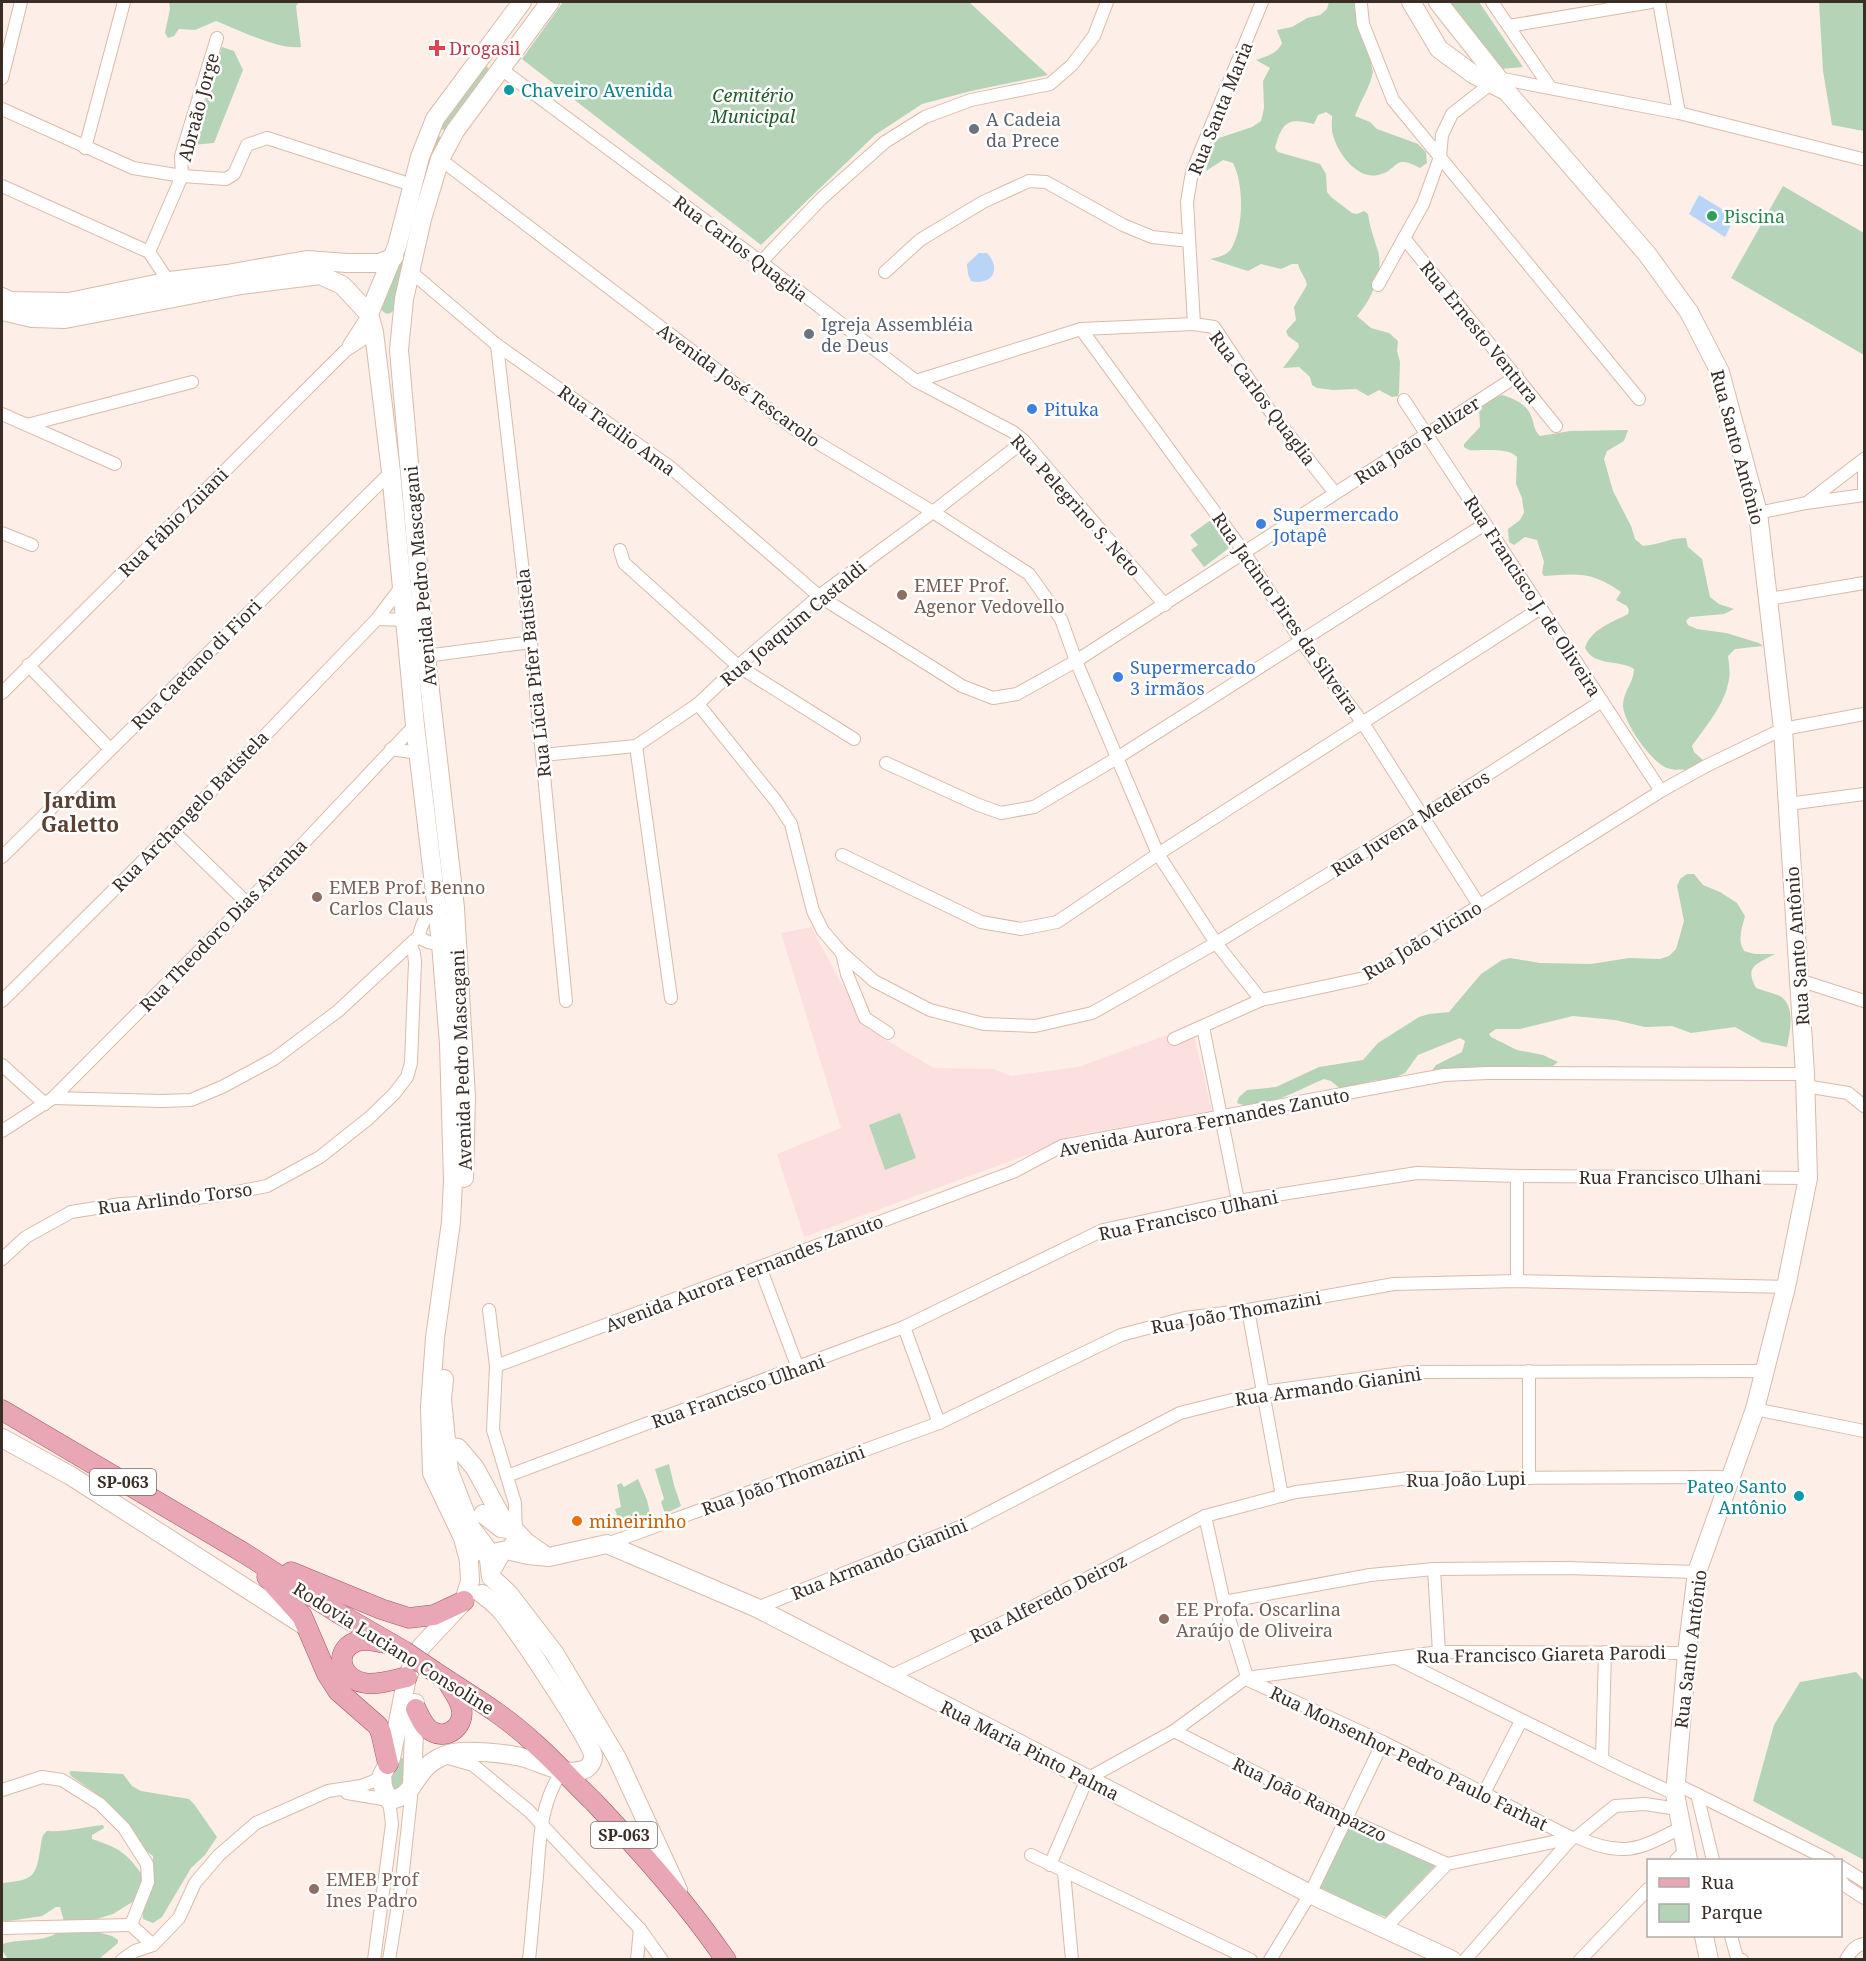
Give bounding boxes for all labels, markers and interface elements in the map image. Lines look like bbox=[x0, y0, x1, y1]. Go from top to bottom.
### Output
place label: Drogasil bbox=[449, 36, 521, 60]
street label: Rua Santa Maria bbox=[1182, 38, 1258, 178]
marker: Drogasil bbox=[430, 41, 444, 55]
street label: Abraão Jorge bbox=[172, 50, 224, 164]
place label: Chaveiro Avenida bbox=[521, 78, 673, 102]
marker: Chaveiro Avenida bbox=[502, 83, 516, 97]
park label: Cemitério Municipal bbox=[710, 83, 796, 128]
place label: A Cadeia da Prece bbox=[986, 107, 1061, 152]
marker: A Cadeia da Prece bbox=[967, 122, 981, 136]
street label: Rua Carlos Quaglia bbox=[669, 190, 813, 306]
place label: Piscina bbox=[1724, 204, 1785, 228]
marker: Piscina bbox=[1705, 209, 1719, 223]
street label: Rua Ernesto Ventura bbox=[1415, 256, 1545, 408]
place label: Igreja Assembléia de Deus bbox=[821, 312, 973, 357]
street label: Avenida José Tescarolo bbox=[653, 318, 825, 452]
street label: Rua Carlos Quaglia bbox=[1205, 326, 1321, 470]
marker: Igreja Assembléia de Deus bbox=[802, 327, 816, 341]
street label: Rua Santo Antônio bbox=[1706, 367, 1770, 527]
street label: Rua Tacilio Ama bbox=[553, 379, 681, 481]
street label: Rua João Pellizer bbox=[1350, 390, 1485, 489]
place label: Pituka bbox=[1044, 397, 1099, 421]
marker: Pituka bbox=[1025, 402, 1039, 416]
street label: Rua Pelegrino S. Neto bbox=[1006, 429, 1146, 581]
street label: Rua Fábio Zuiani bbox=[113, 462, 233, 582]
street label: Avenida Pedro Mascagani bbox=[398, 464, 442, 687]
street label: Rua Francisco J. de Oliveira bbox=[1459, 491, 1607, 701]
place label: Supermercado Jotapê bbox=[1272, 502, 1399, 547]
street label: Rua Jacinto Pires da Silveira bbox=[1207, 507, 1365, 719]
marker: Supermercado Jotapê bbox=[1254, 517, 1268, 531]
street label: Rua Joaquim Castaldi bbox=[715, 555, 871, 691]
street label: Rua Lúcia Pifer Batistela bbox=[510, 567, 556, 779]
place label: EMEF Prof. Agenor Vedovello bbox=[914, 573, 1065, 618]
marker: EMEF Prof. Agenor Vedovello bbox=[895, 588, 909, 602]
street label: Rua Caetano di Fiori bbox=[126, 594, 266, 734]
place label: Supermercado 3 irmãos bbox=[1130, 655, 1256, 700]
marker: Supermercado 3 irmãos bbox=[1111, 670, 1125, 684]
street label: Rua Archangelo Batistela bbox=[107, 725, 273, 897]
street label: Rua Juvena Medeiros bbox=[1326, 765, 1494, 881]
district label: Jardim Galetto bbox=[41, 786, 119, 838]
street label: Rua Theodoro Dias Aranha bbox=[134, 833, 312, 1017]
street label: Rua Santo Antônio bbox=[1779, 865, 1815, 1027]
place label: EMEB Prof. Benno Carlos Claus bbox=[329, 875, 485, 920]
marker: EMEB Prof. Benno Carlos Claus bbox=[310, 890, 324, 904]
street label: Rua João Vicino bbox=[1358, 895, 1486, 985]
street label: Avenida Pedro Mascagani bbox=[445, 949, 477, 1171]
street label: Avenida Aurora Fernandes Zanuto bbox=[1056, 1082, 1352, 1162]
street label: Rua Francisco Ulhani bbox=[1579, 1165, 1762, 1189]
street label: Rua Arlindo Torso bbox=[96, 1177, 254, 1219]
street label: Rua Francisco Ulhani bbox=[1096, 1184, 1280, 1246]
street label: Avenida Aurora Fernandes Zanuto bbox=[602, 1209, 886, 1337]
street label: Rua João Thomazini bbox=[1149, 1285, 1323, 1339]
street label: Rua Francisco Ulhani bbox=[648, 1348, 828, 1434]
street label: Rua Armando Gianini bbox=[1233, 1361, 1423, 1411]
street label: Rua João Thomazini bbox=[698, 1439, 868, 1521]
street label: Rua João Lupi bbox=[1406, 1466, 1526, 1492]
road number: SP-063 bbox=[90, 1469, 156, 1495]
place label: Pateo Santo Antônio bbox=[1687, 1474, 1787, 1519]
marker: Pateo Santo Antônio bbox=[1792, 1489, 1806, 1503]
place label: mineirinho bbox=[589, 1509, 686, 1533]
street label: Rua Armando Gianini bbox=[788, 1513, 971, 1605]
marker: mineirinho bbox=[570, 1514, 584, 1528]
street label: Rua Alferedo Deiroz bbox=[965, 1548, 1131, 1648]
street label: Rua Santo Antônio bbox=[1668, 1568, 1712, 1730]
street label: Rodovia Luciano Consoline bbox=[289, 1576, 499, 1720]
place label: EE Profa. Oscarlina Araújo de Oliveira bbox=[1176, 1597, 1341, 1642]
marker: EE Profa. Oscarlina Araújo de Oliveira bbox=[1157, 1612, 1171, 1626]
street label: Rua Francisco Giareta Parodi bbox=[1416, 1640, 1666, 1668]
street label: Rua Monsenhor Pedro Paulo Farhat bbox=[1266, 1680, 1552, 1836]
street label: Rua Maria Pinto Palma bbox=[937, 1694, 1123, 1806]
street label: Rua João Rampazzo bbox=[1229, 1751, 1391, 1847]
road number: SP-063 bbox=[591, 1822, 657, 1848]
legend bbox=[1647, 1859, 1842, 1937]
place label: EMEB Prof Ines Padro bbox=[326, 1867, 419, 1912]
text: Rua bbox=[1701, 1870, 1734, 1894]
marker: EMEB Prof Ines Padro bbox=[307, 1882, 321, 1896]
text: Parque bbox=[1701, 1900, 1763, 1924]

